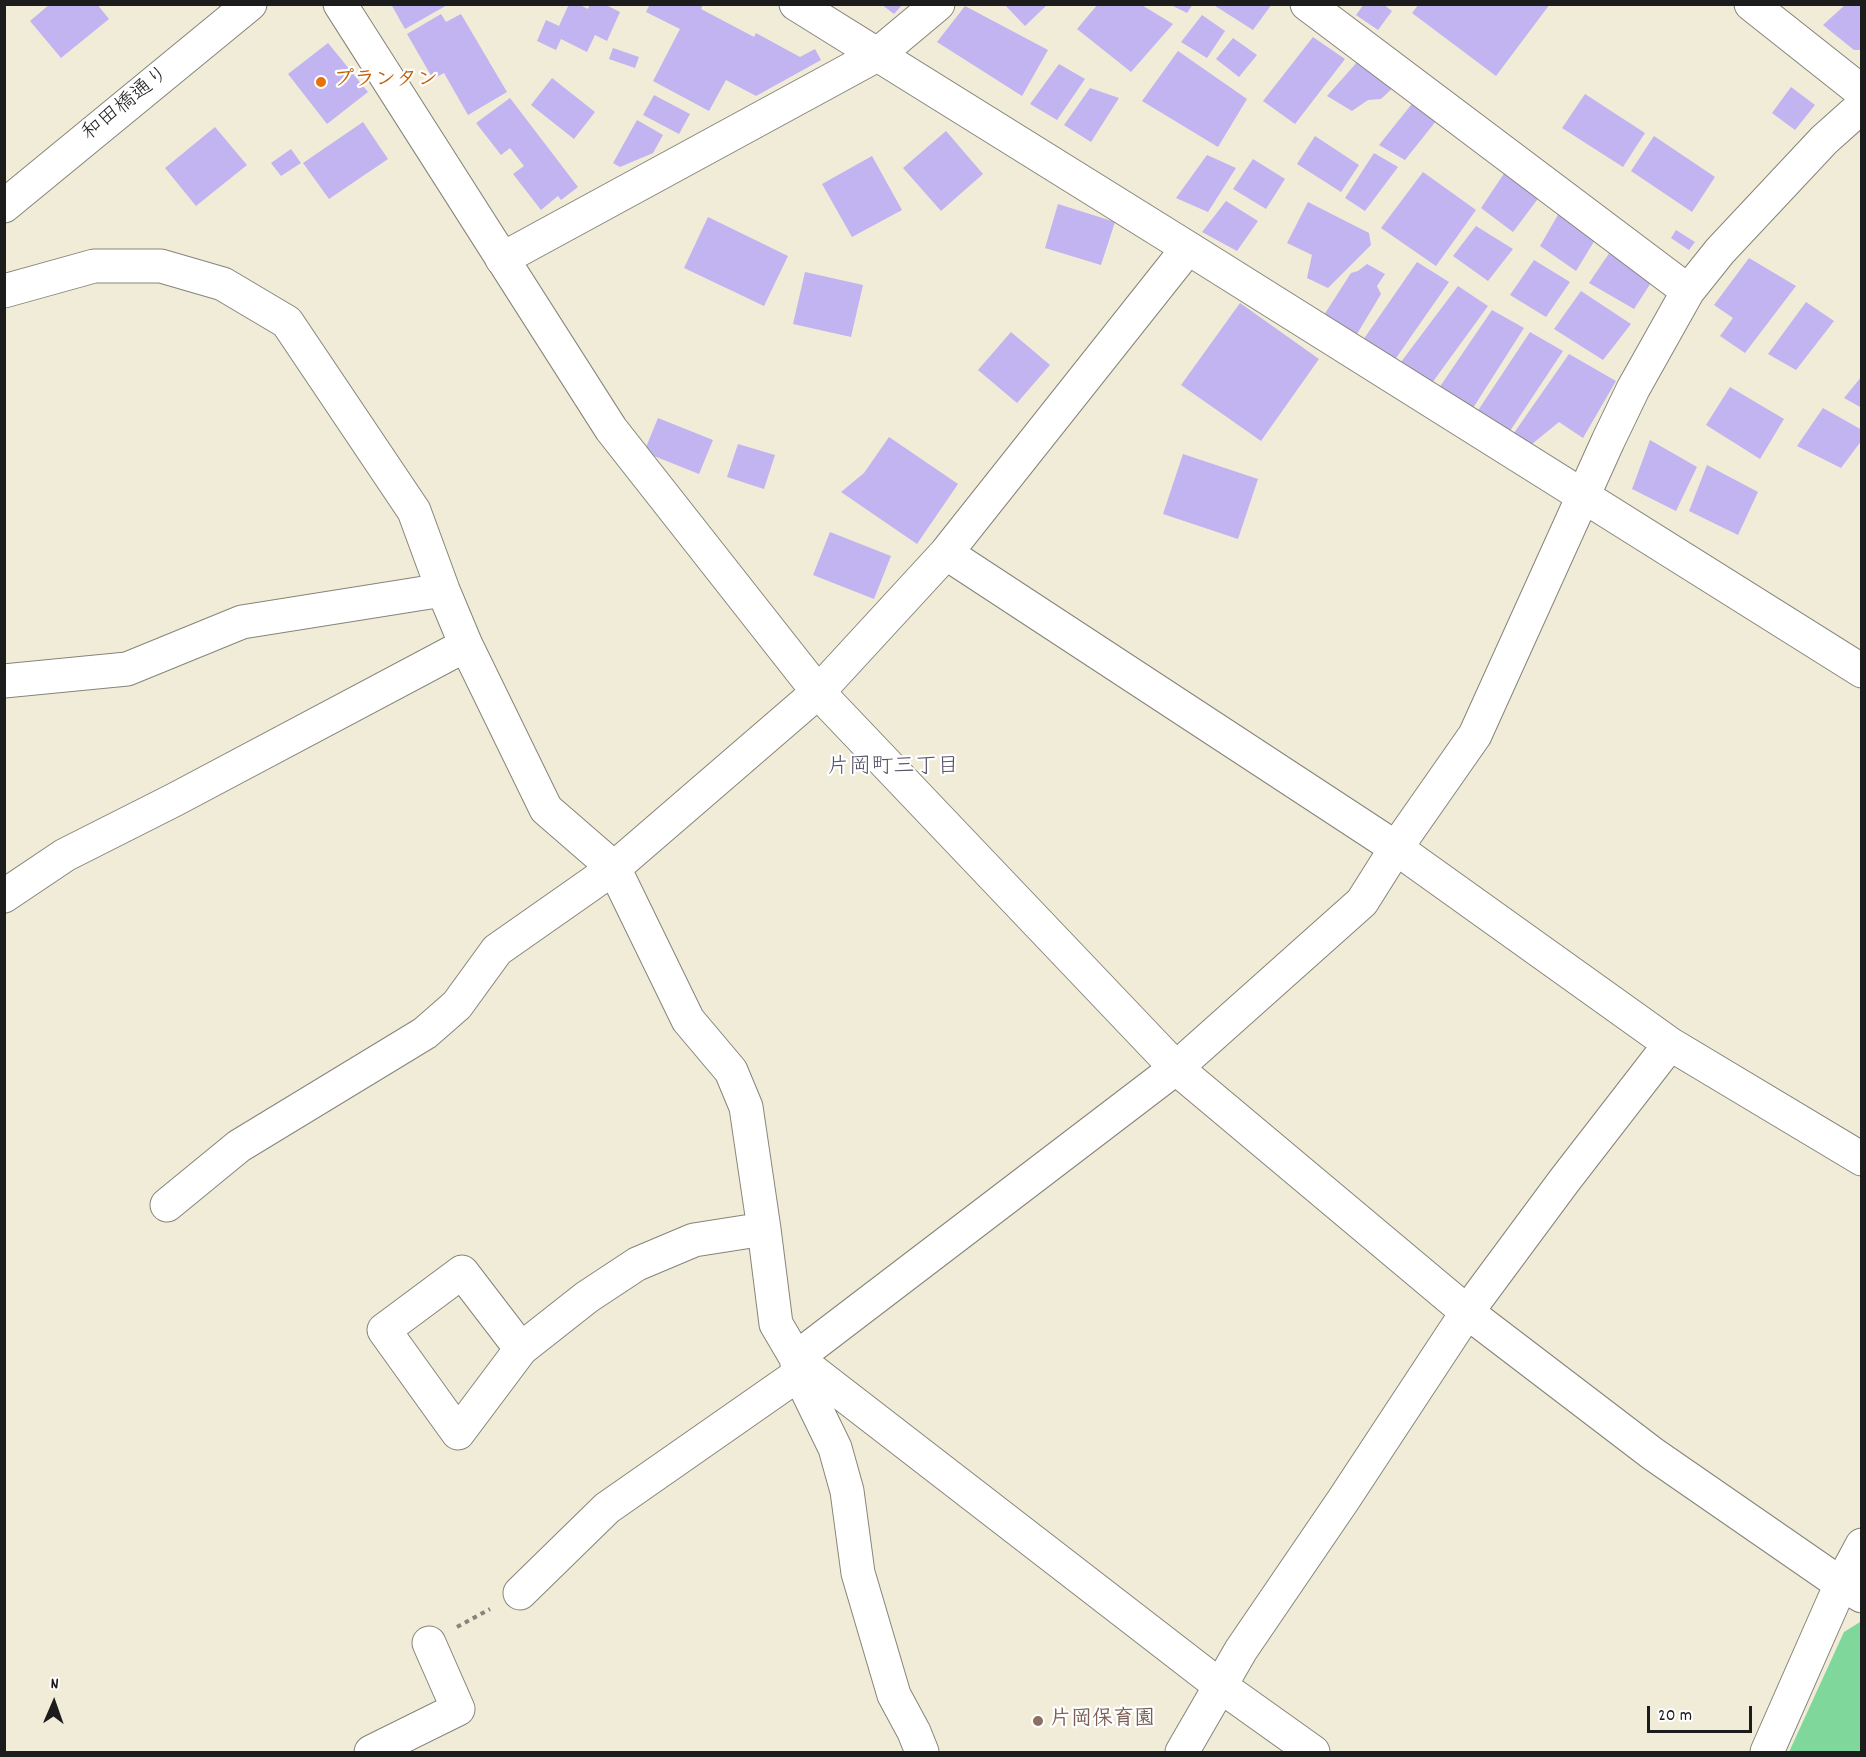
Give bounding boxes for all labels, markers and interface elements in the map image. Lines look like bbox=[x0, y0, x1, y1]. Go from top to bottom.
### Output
street label: 和田橋通り bbox=[78, 62, 176, 148]
place label: プランタン bbox=[333, 69, 438, 95]
marker: プランタン bbox=[314, 75, 328, 89]
district label: 片岡町三丁目 bbox=[827, 756, 959, 782]
north arrow bbox=[24, 1673, 84, 1733]
text: N bbox=[50, 1673, 59, 1696]
scale bar bbox=[1650, 1694, 1755, 1732]
text: 20 m bbox=[1658, 1704, 1692, 1729]
place label: 片岡保育園 bbox=[1050, 1708, 1155, 1734]
marker: 片岡保育園 bbox=[1031, 1714, 1045, 1728]

